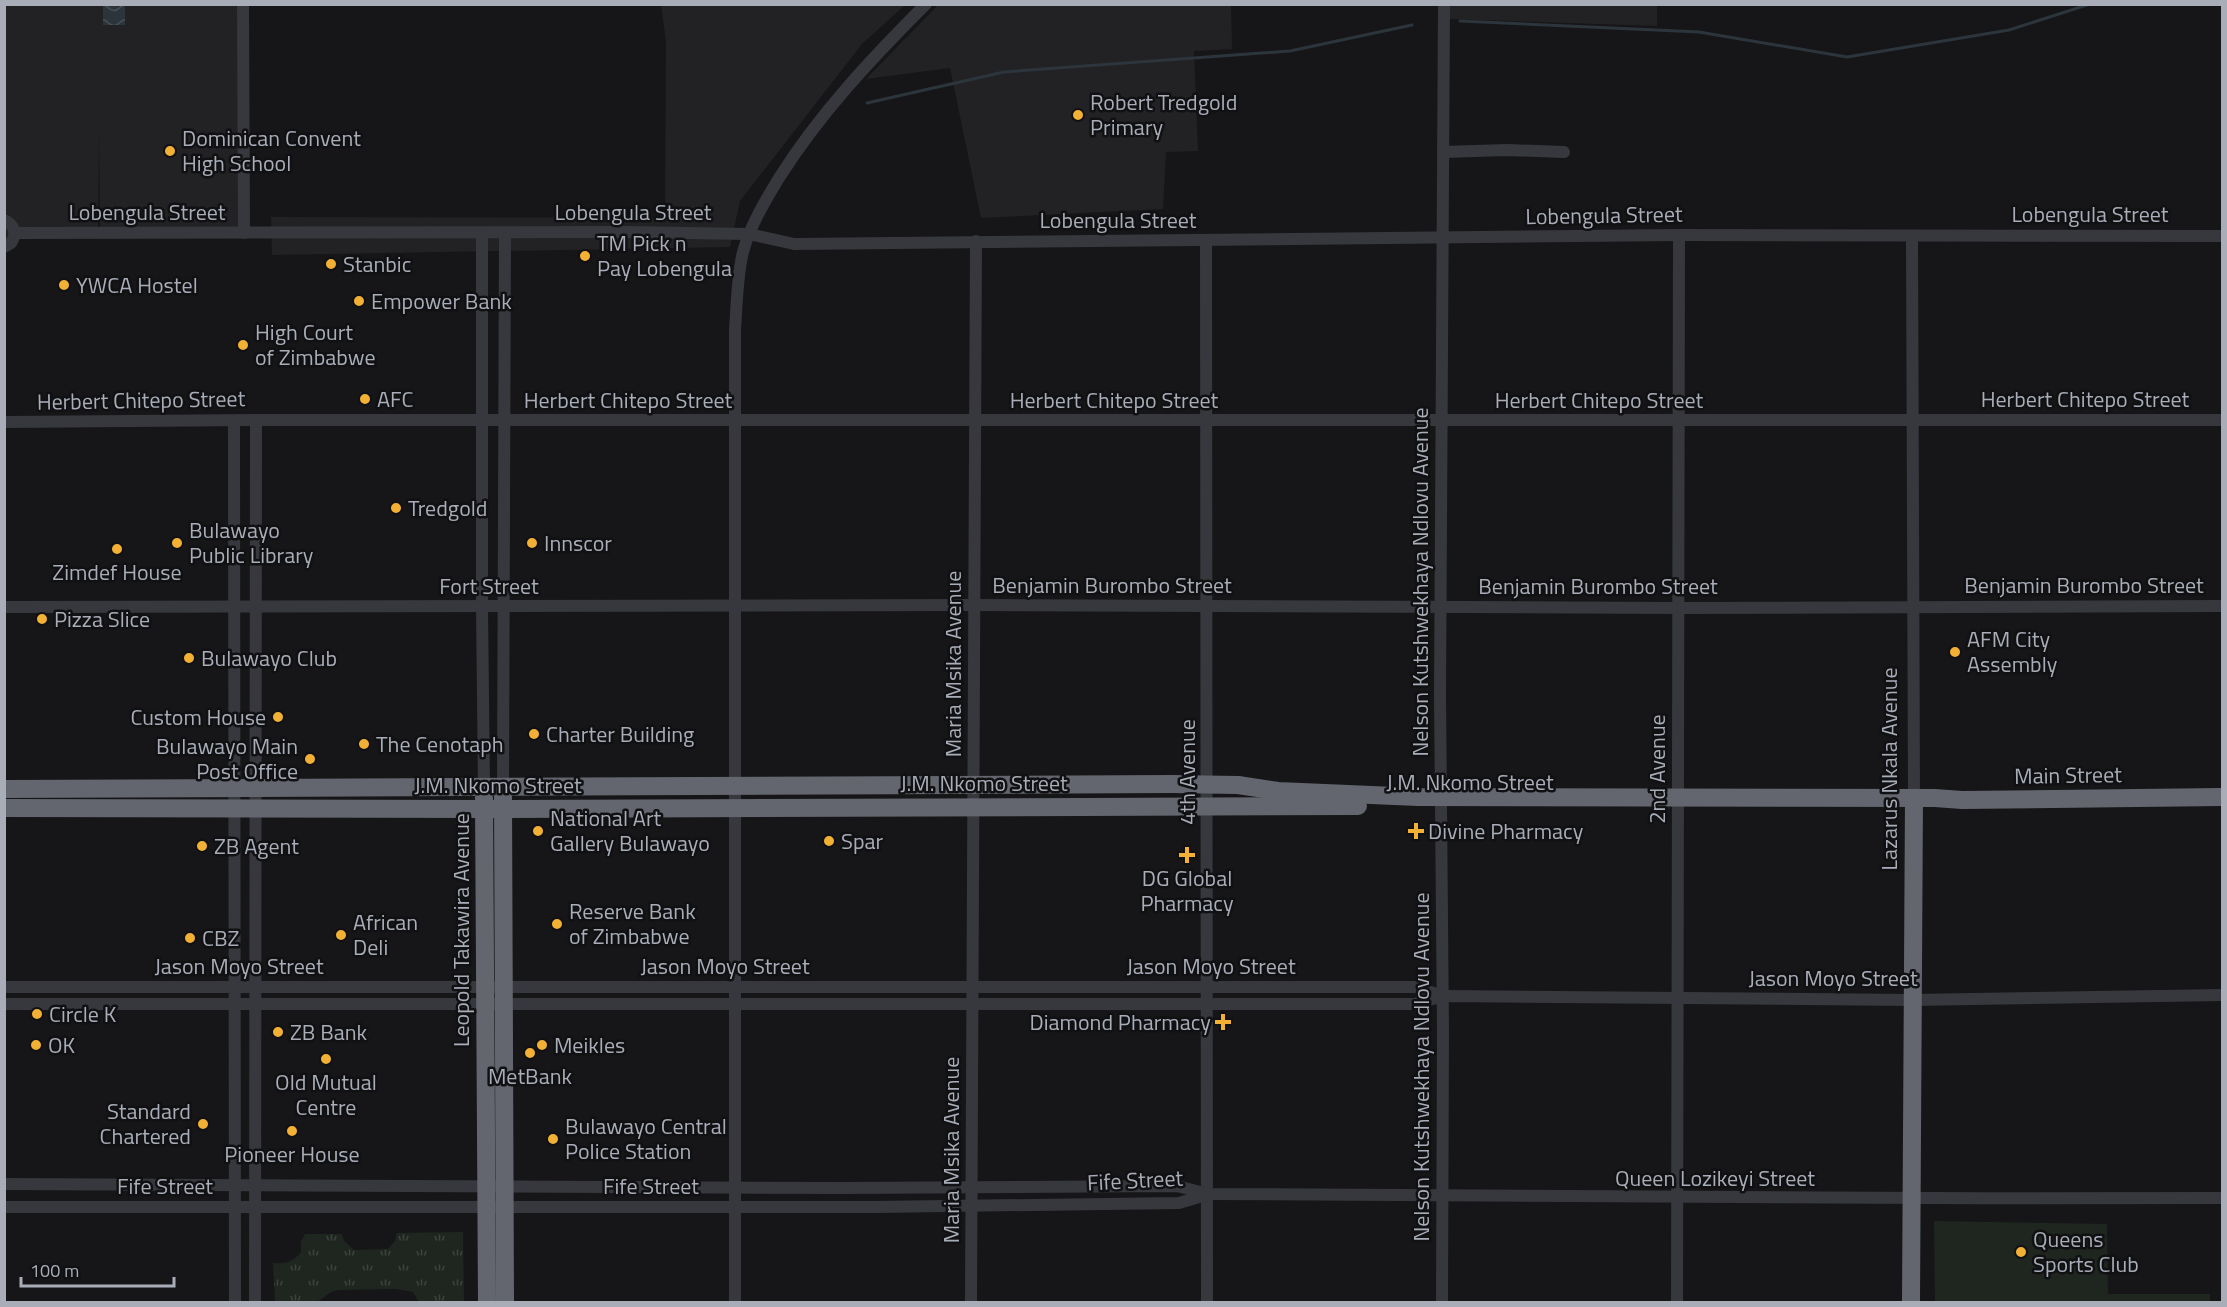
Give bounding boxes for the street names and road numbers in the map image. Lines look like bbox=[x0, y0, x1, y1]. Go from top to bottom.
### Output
street label: Lobengula Street bbox=[68, 195, 226, 229]
street label: Lobengula Street bbox=[554, 195, 712, 229]
street label: Lobengula Street bbox=[1525, 197, 1683, 233]
street label: Lobengula Street bbox=[2011, 197, 2169, 231]
street label: Lobengula Street bbox=[1039, 203, 1197, 237]
street label: Herbert Chitepo Street bbox=[36, 381, 246, 419]
street label: Herbert Chitepo Street bbox=[1981, 382, 2190, 416]
street label: Herbert Chitepo Street bbox=[524, 383, 733, 417]
street label: Herbert Chitepo Street bbox=[1010, 383, 1219, 417]
street label: Herbert Chitepo Street bbox=[1495, 383, 1704, 417]
street label: Nelson Kutshwekhaya Ndlovu Avenue bbox=[1403, 407, 1437, 757]
street label: Benjamin Burombo Street bbox=[992, 568, 1232, 602]
street label: Benjamin Burombo Street bbox=[1964, 568, 2204, 602]
street label: Fort Street bbox=[439, 569, 539, 603]
street label: Benjamin Burombo Street bbox=[1478, 569, 1718, 603]
street label: Maria Msika Avenue bbox=[936, 571, 970, 757]
street label: Lazarus Nkala Avenue bbox=[1872, 667, 1906, 871]
street label: 2nd Avenue bbox=[1640, 714, 1674, 824]
street label: 4th Avenue bbox=[1170, 719, 1204, 825]
street label: Main Street bbox=[2014, 757, 2122, 793]
street label: J.M. Nkomo Street bbox=[1386, 765, 1554, 799]
street label: J.M. Nkomo Street bbox=[900, 766, 1068, 800]
street label: J.M. Nkomo Street bbox=[414, 768, 582, 802]
street label: Leopold Takawira Avenue bbox=[444, 813, 478, 1047]
street label: Nelson Kutshwekhaya Ndlovu Avenue bbox=[1404, 892, 1438, 1242]
street label: Jason Moyo Street bbox=[154, 949, 324, 983]
street label: Jason Moyo Street bbox=[640, 949, 810, 983]
street label: Jason Moyo Street bbox=[1126, 949, 1296, 983]
street label: Jason Moyo Street bbox=[1748, 961, 1918, 995]
street label: Maria Msika Avenue bbox=[934, 1057, 968, 1243]
street label: Fife Street bbox=[1086, 1160, 1184, 1199]
street label: Queen Lozikeyi Street bbox=[1615, 1161, 1815, 1195]
street label: Fife Street bbox=[117, 1169, 213, 1203]
street label: Fife Street bbox=[603, 1169, 699, 1203]

